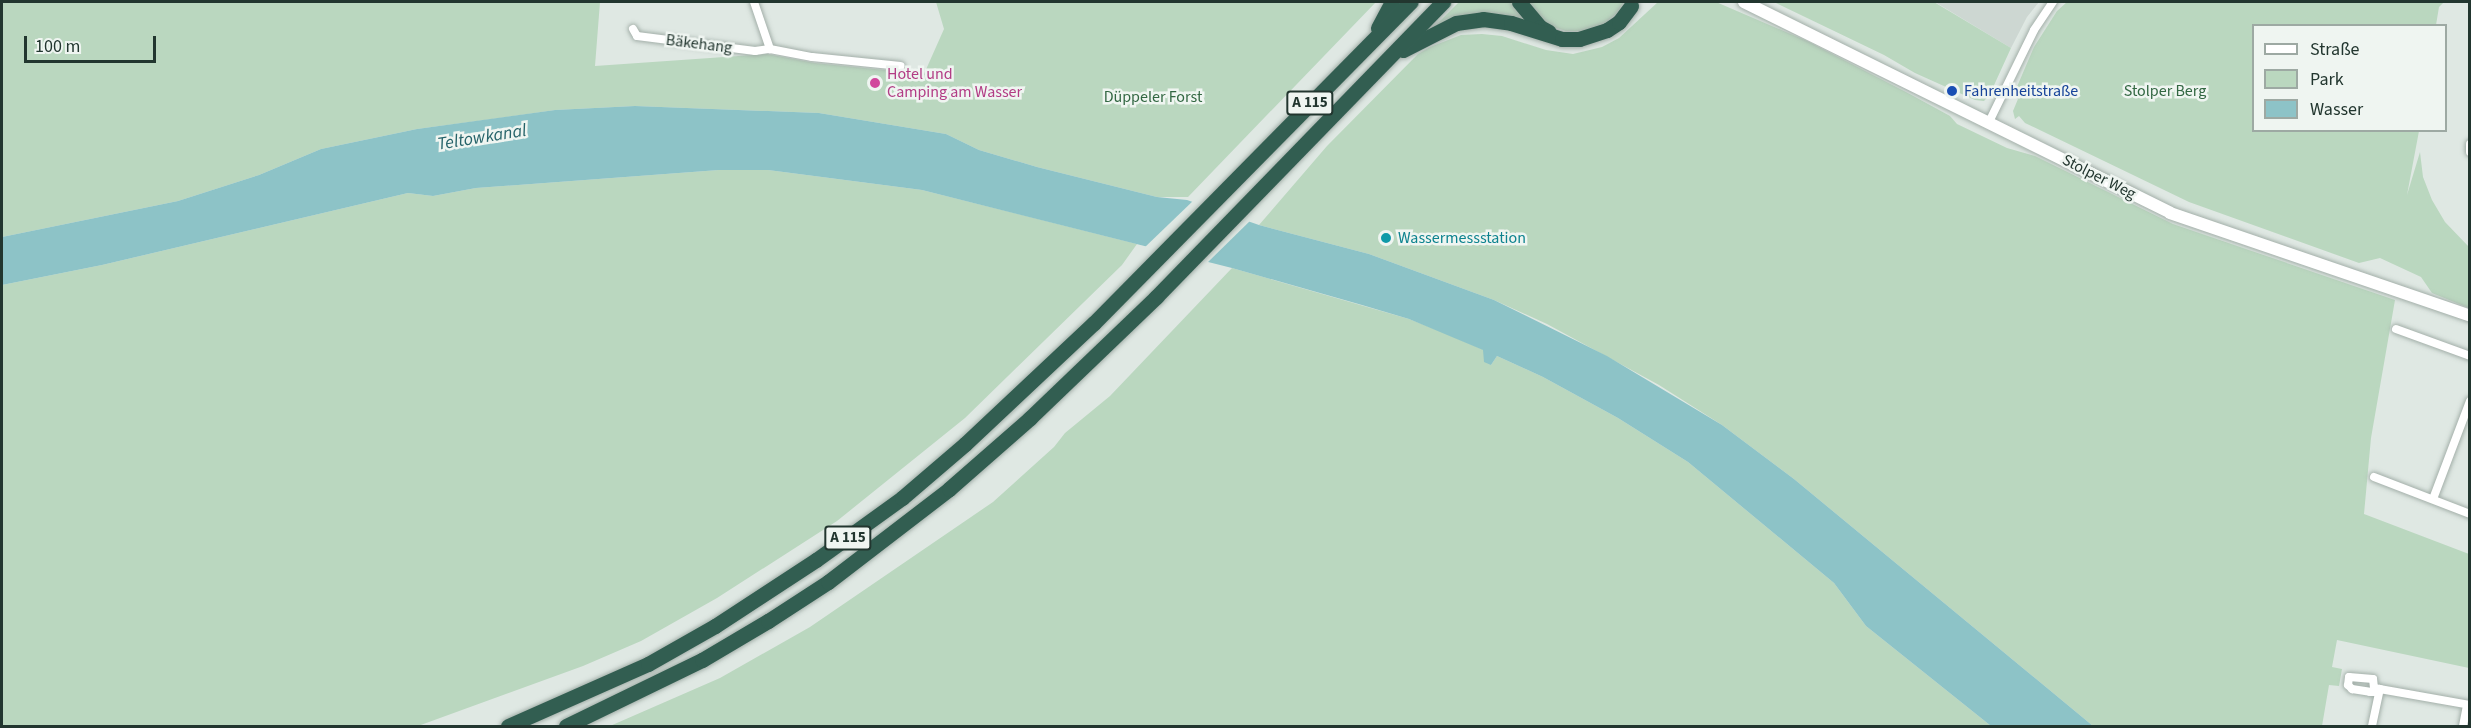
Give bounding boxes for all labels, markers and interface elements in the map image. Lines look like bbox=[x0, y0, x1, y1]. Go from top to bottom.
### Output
scale bar bbox=[27, 24, 159, 62]
legend bbox=[2252, 24, 2447, 132]
street label: Bäkehang bbox=[665, 30, 733, 58]
text: 100 m bbox=[35, 34, 80, 59]
text: Straße bbox=[2310, 37, 2359, 62]
place label: Hotel und Camping am Wasser bbox=[887, 64, 1022, 102]
text: Park bbox=[2310, 67, 2344, 92]
marker: Hotel und Camping am Wasser bbox=[868, 76, 882, 90]
place label: Fahrenheitstraße bbox=[1964, 81, 2078, 101]
park label: Stolper Berg bbox=[2124, 81, 2206, 101]
marker: Fahrenheitstraße bbox=[1945, 84, 1959, 98]
park label: Düppeler Forst bbox=[1104, 87, 1202, 107]
road number: A 115 bbox=[1286, 91, 1334, 115]
text: Wasser bbox=[2310, 97, 2363, 122]
water label: Teltowkanal bbox=[436, 120, 528, 156]
street label: Stolper Weg bbox=[2059, 150, 2139, 204]
place label: Wassermessstation bbox=[1398, 228, 1526, 248]
marker: Wassermessstation bbox=[1379, 231, 1393, 245]
road number: A 115 bbox=[824, 526, 872, 550]

